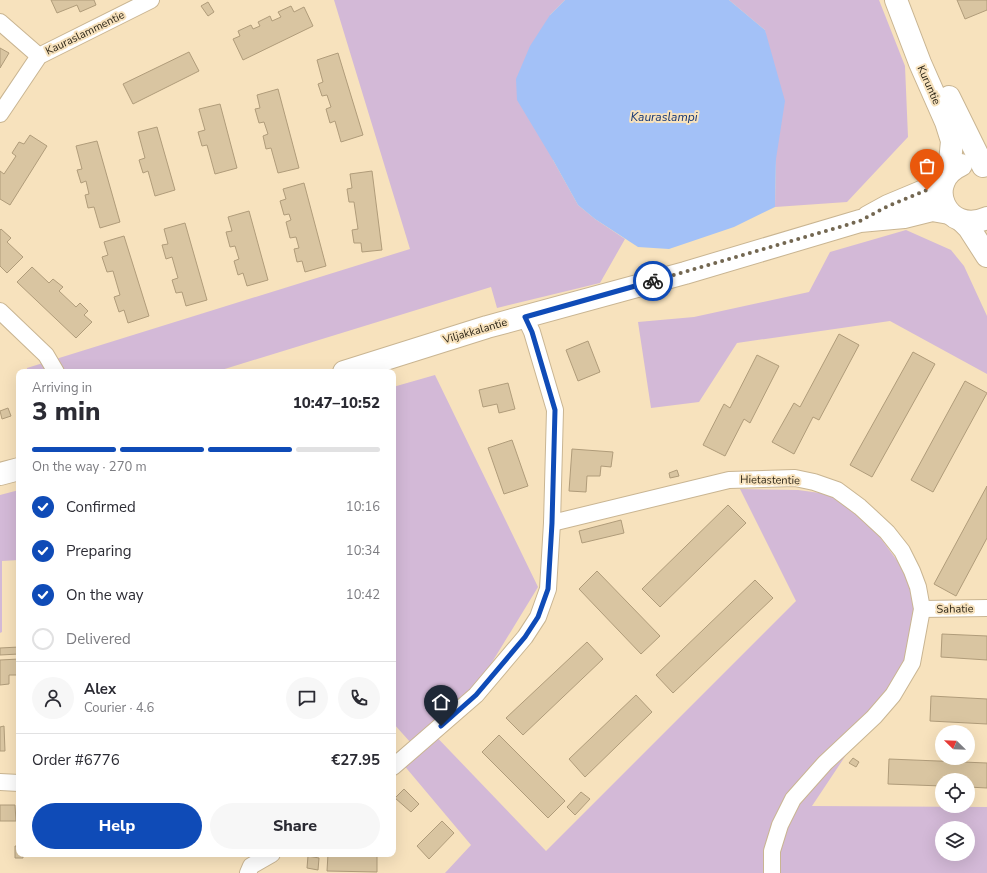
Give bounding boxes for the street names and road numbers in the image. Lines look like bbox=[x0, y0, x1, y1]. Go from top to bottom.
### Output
street label: Kauraslammentie bbox=[43, 7, 127, 59]
street label: Kuruntie bbox=[914, 63, 944, 107]
street label: Viljakkalantie bbox=[440, 315, 509, 348]
street label: Hietastentie bbox=[740, 472, 800, 488]
street label: Sahatie bbox=[936, 601, 974, 617]

